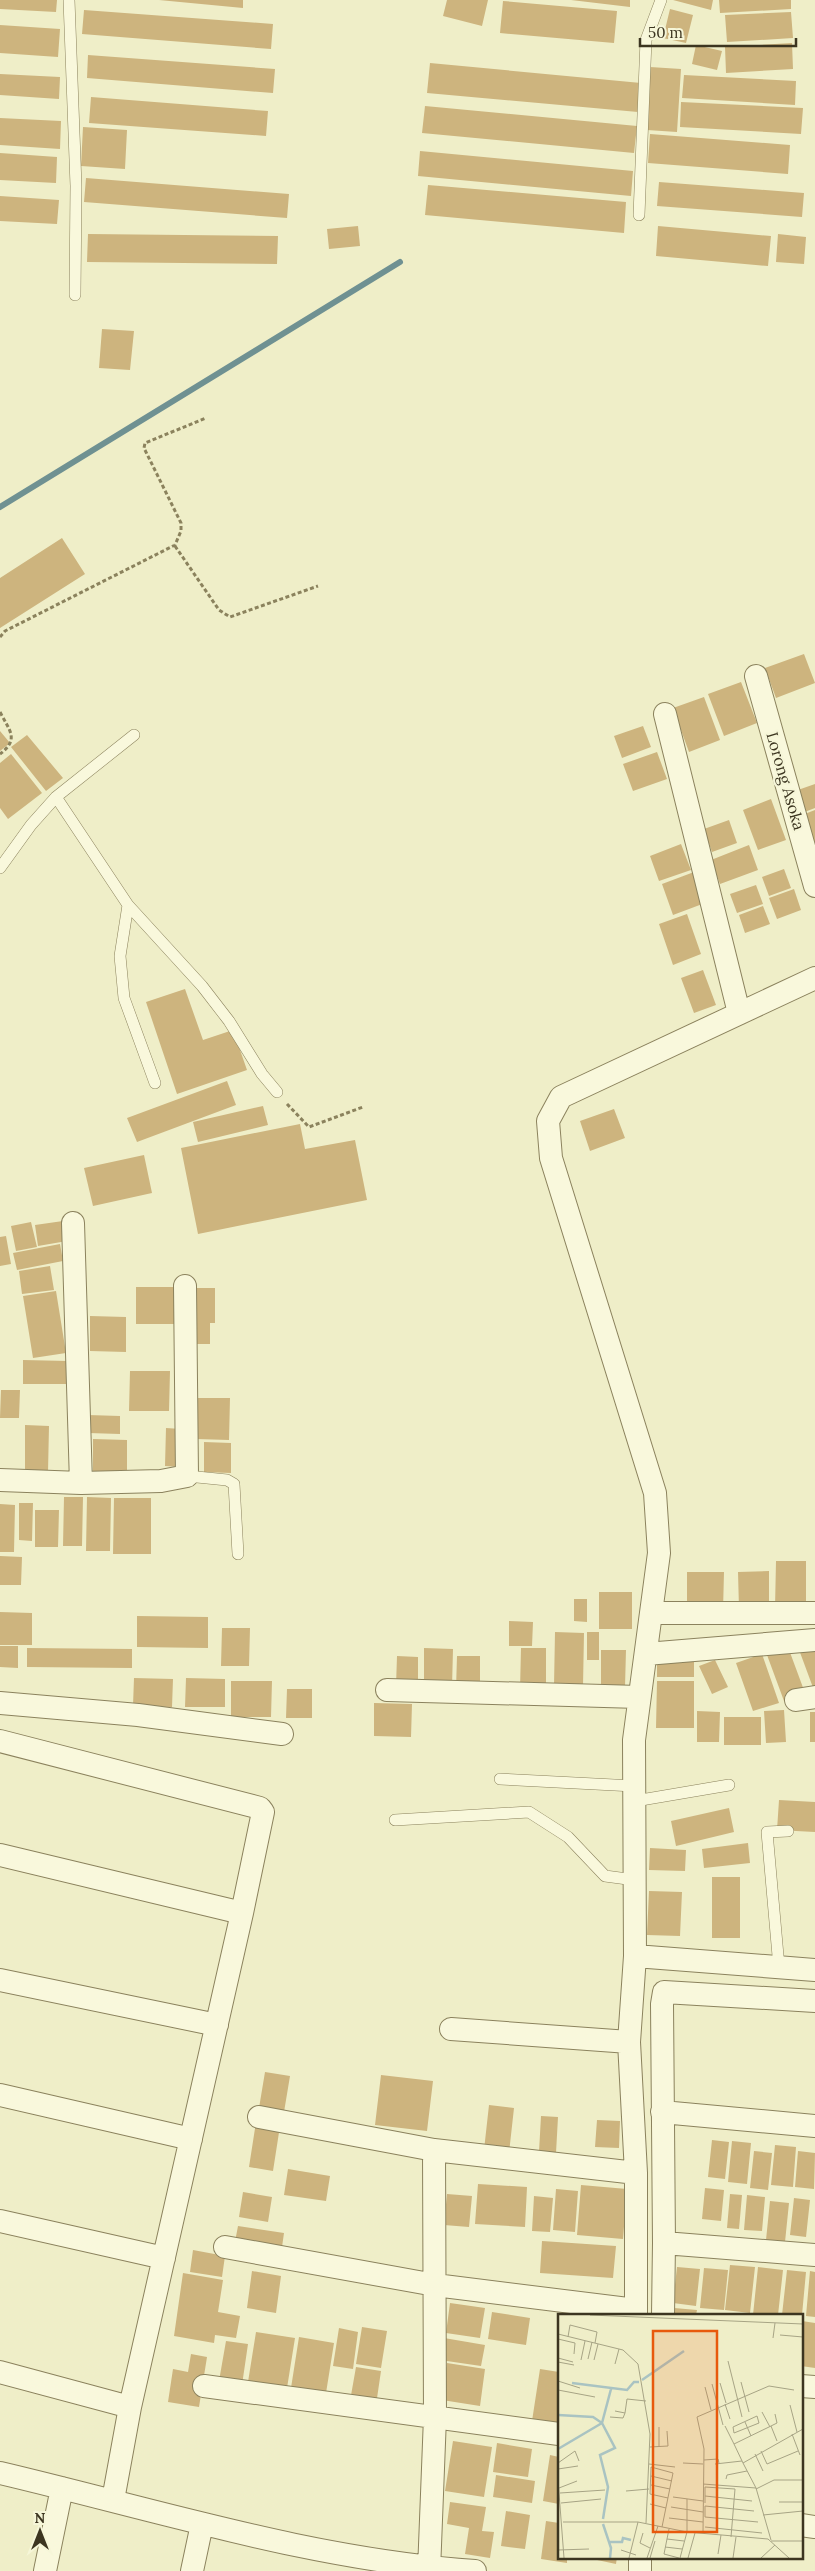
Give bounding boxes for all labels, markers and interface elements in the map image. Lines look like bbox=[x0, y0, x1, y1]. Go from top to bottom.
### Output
scale bar bbox=[640, 15, 796, 47]
text: 50 m bbox=[648, 23, 683, 42]
street label: Lorong Asoka bbox=[762, 730, 810, 832]
inset map bbox=[558, 2314, 802, 2558]
north arrow bbox=[15, 2506, 65, 2556]
text: N bbox=[35, 2509, 46, 2527]

